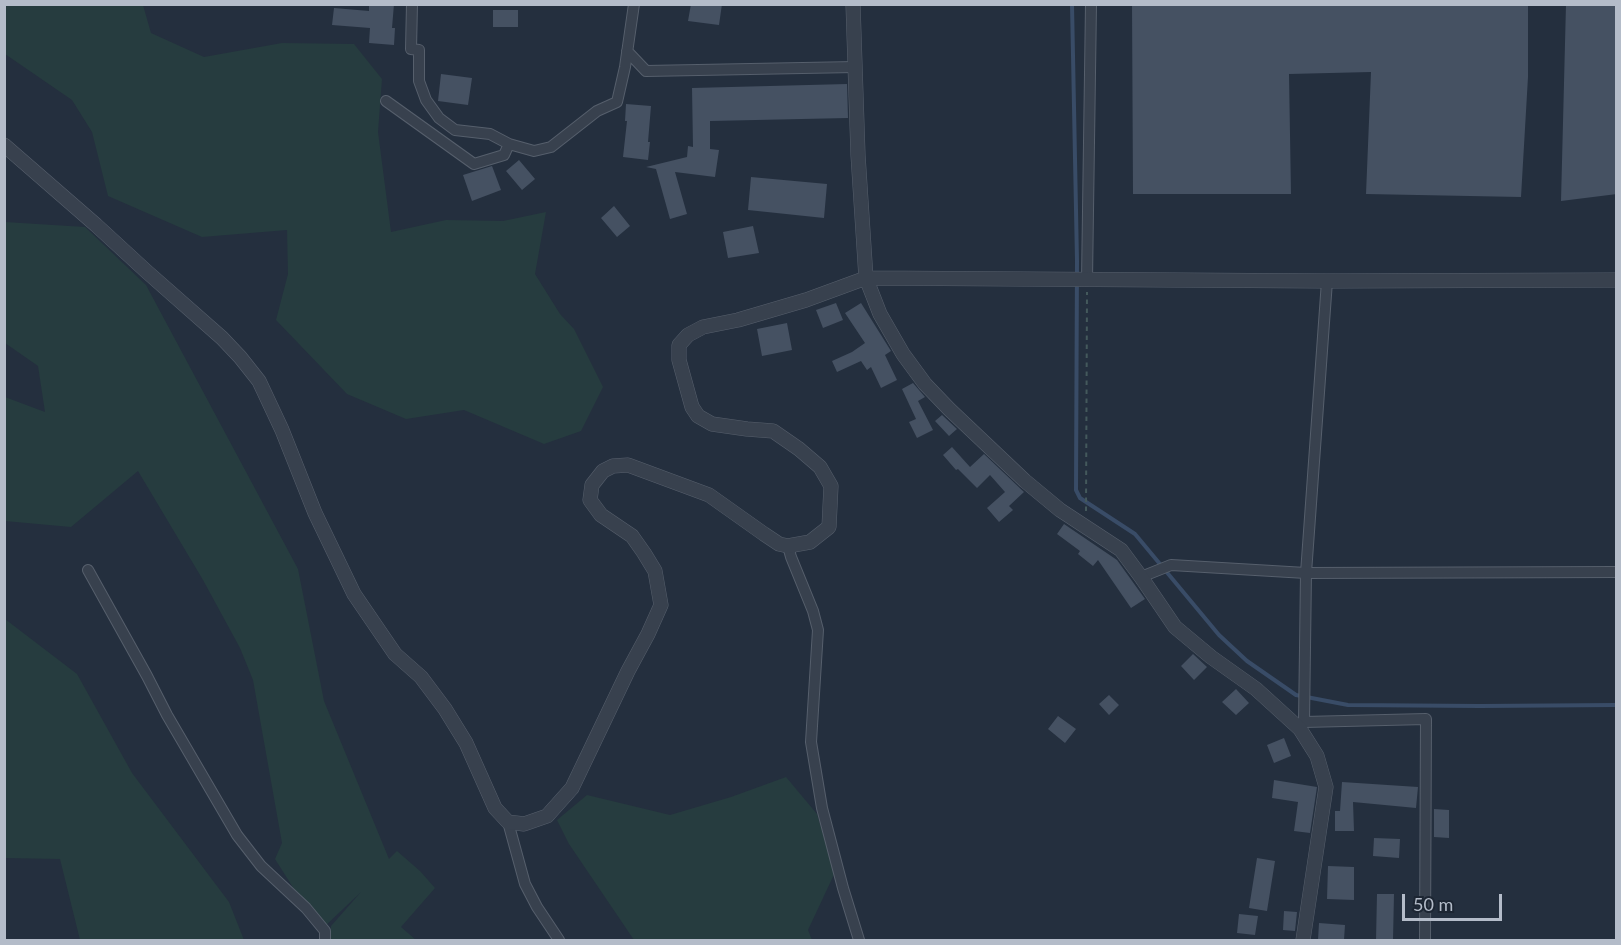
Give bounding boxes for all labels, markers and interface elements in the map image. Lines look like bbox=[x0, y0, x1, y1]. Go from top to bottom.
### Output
scale bar bbox=[1405, 882, 1506, 920]
text: 50 m bbox=[1413, 893, 1453, 915]

